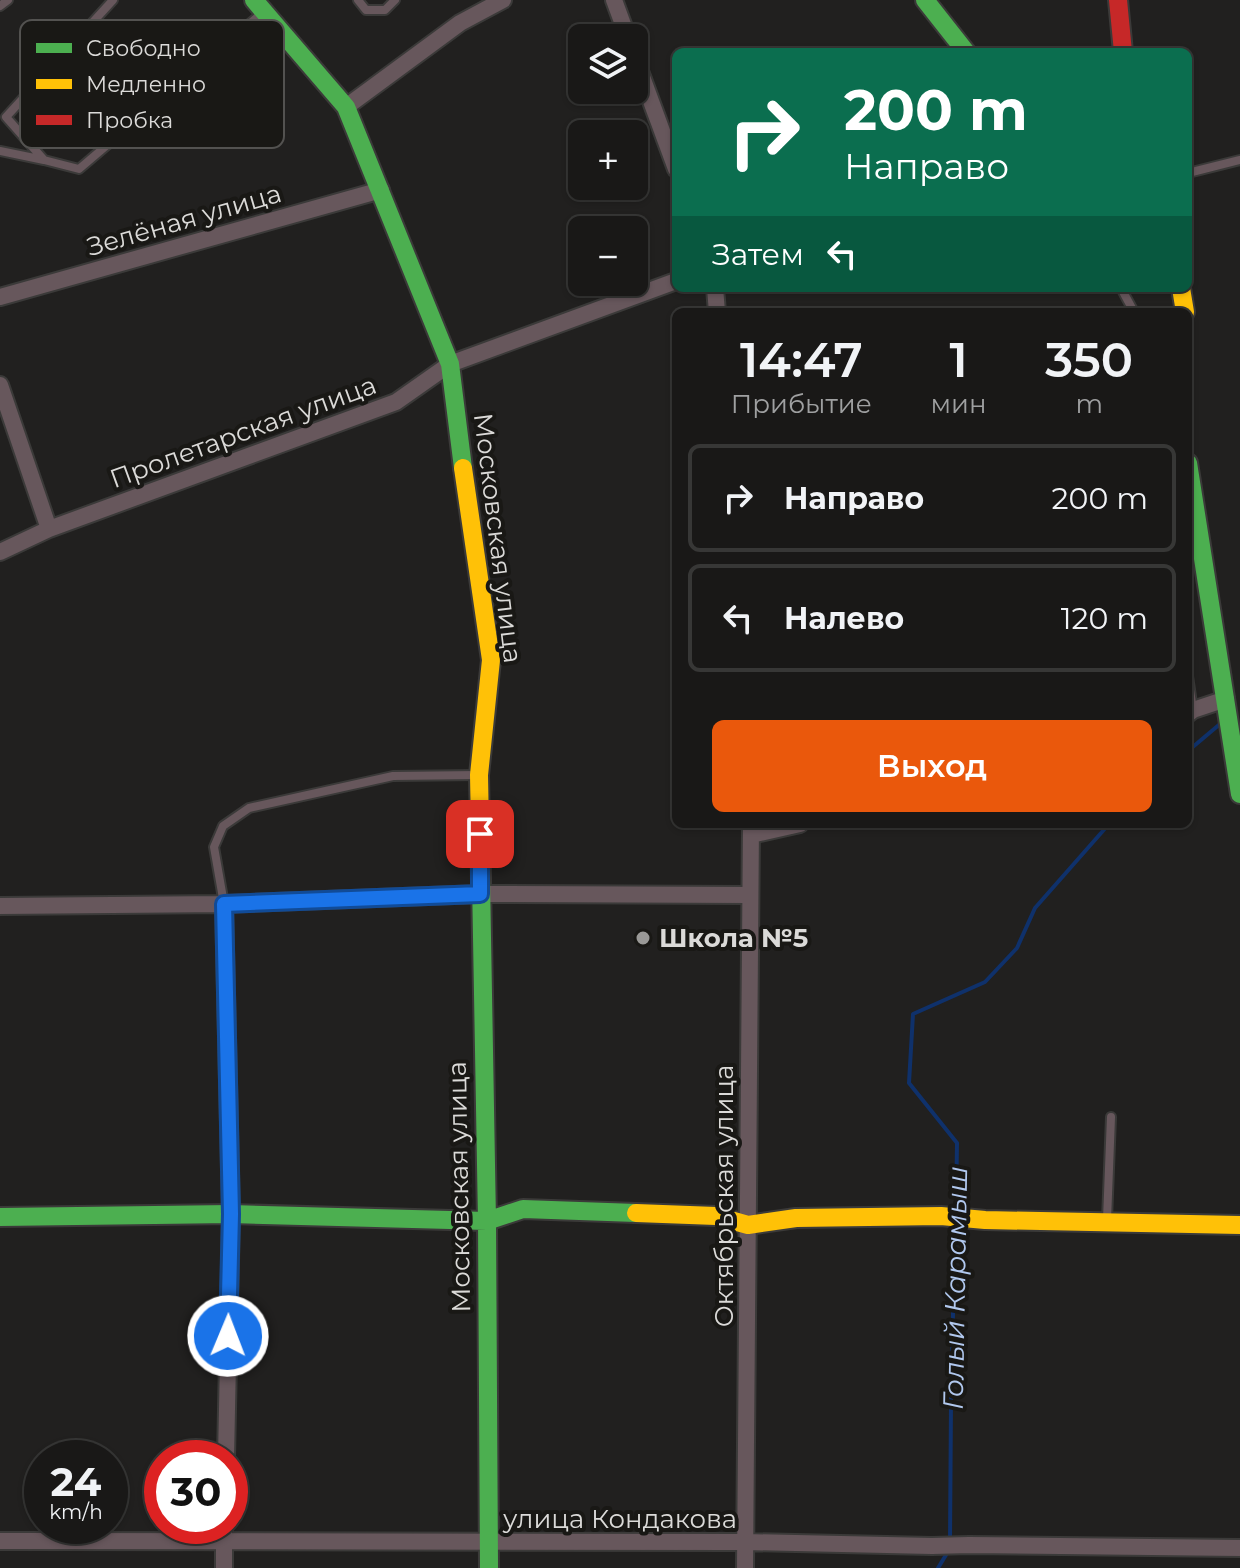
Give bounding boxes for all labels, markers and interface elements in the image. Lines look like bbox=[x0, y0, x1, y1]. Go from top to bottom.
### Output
legend bbox=[20, 20, 284, 148]
map controls bbox=[568, 24, 648, 296]
button: layers bbox=[568, 24, 648, 104]
text: Свободно bbox=[86, 35, 201, 62]
text: Медленно bbox=[86, 71, 206, 98]
text: 200 m bbox=[844, 76, 1028, 144]
icon: right bbox=[712, 80, 816, 184]
text: Пробка bbox=[86, 107, 173, 134]
button: + bbox=[568, 120, 648, 200]
text: Направо bbox=[844, 144, 1009, 188]
street label: Зелёная улица bbox=[83, 177, 285, 263]
button: − bbox=[568, 216, 648, 296]
icon: left bbox=[820, 232, 864, 276]
text: Затем bbox=[712, 236, 804, 273]
text: 14:47 bbox=[740, 331, 863, 389]
text: 1 bbox=[949, 331, 968, 389]
text: 350 bbox=[1045, 331, 1133, 389]
street label: Пролетарская улица bbox=[105, 369, 381, 495]
text: Прибытие bbox=[731, 388, 872, 420]
text: мин bbox=[931, 388, 987, 420]
text: m bbox=[1075, 388, 1103, 420]
street label: Московская улица bbox=[467, 411, 529, 665]
icon: right bbox=[716, 476, 760, 520]
text: Направо bbox=[784, 480, 924, 517]
text: 200 m bbox=[1052, 480, 1148, 517]
icon: left bbox=[716, 596, 760, 640]
text: Налево bbox=[784, 600, 904, 637]
text: 120 m bbox=[1061, 600, 1148, 637]
button: Выход bbox=[712, 720, 1152, 812]
pin bbox=[446, 800, 514, 868]
icon: arrive bbox=[458, 812, 502, 856]
place label: Школа №5 bbox=[659, 922, 808, 954]
marker: Школа №5 bbox=[634, 929, 652, 947]
street label: Московская улица bbox=[441, 1061, 477, 1313]
street label: Октябрьская улица bbox=[708, 1065, 740, 1327]
water label: Голый Карамыш bbox=[936, 1166, 974, 1410]
position arrow bbox=[186, 1294, 270, 1378]
speed limit sign: 30 bbox=[144, 1440, 248, 1544]
text: 24 bbox=[51, 1457, 101, 1506]
text: km/h bbox=[49, 1500, 103, 1524]
street label: улица Кондакова bbox=[502, 1503, 737, 1535]

